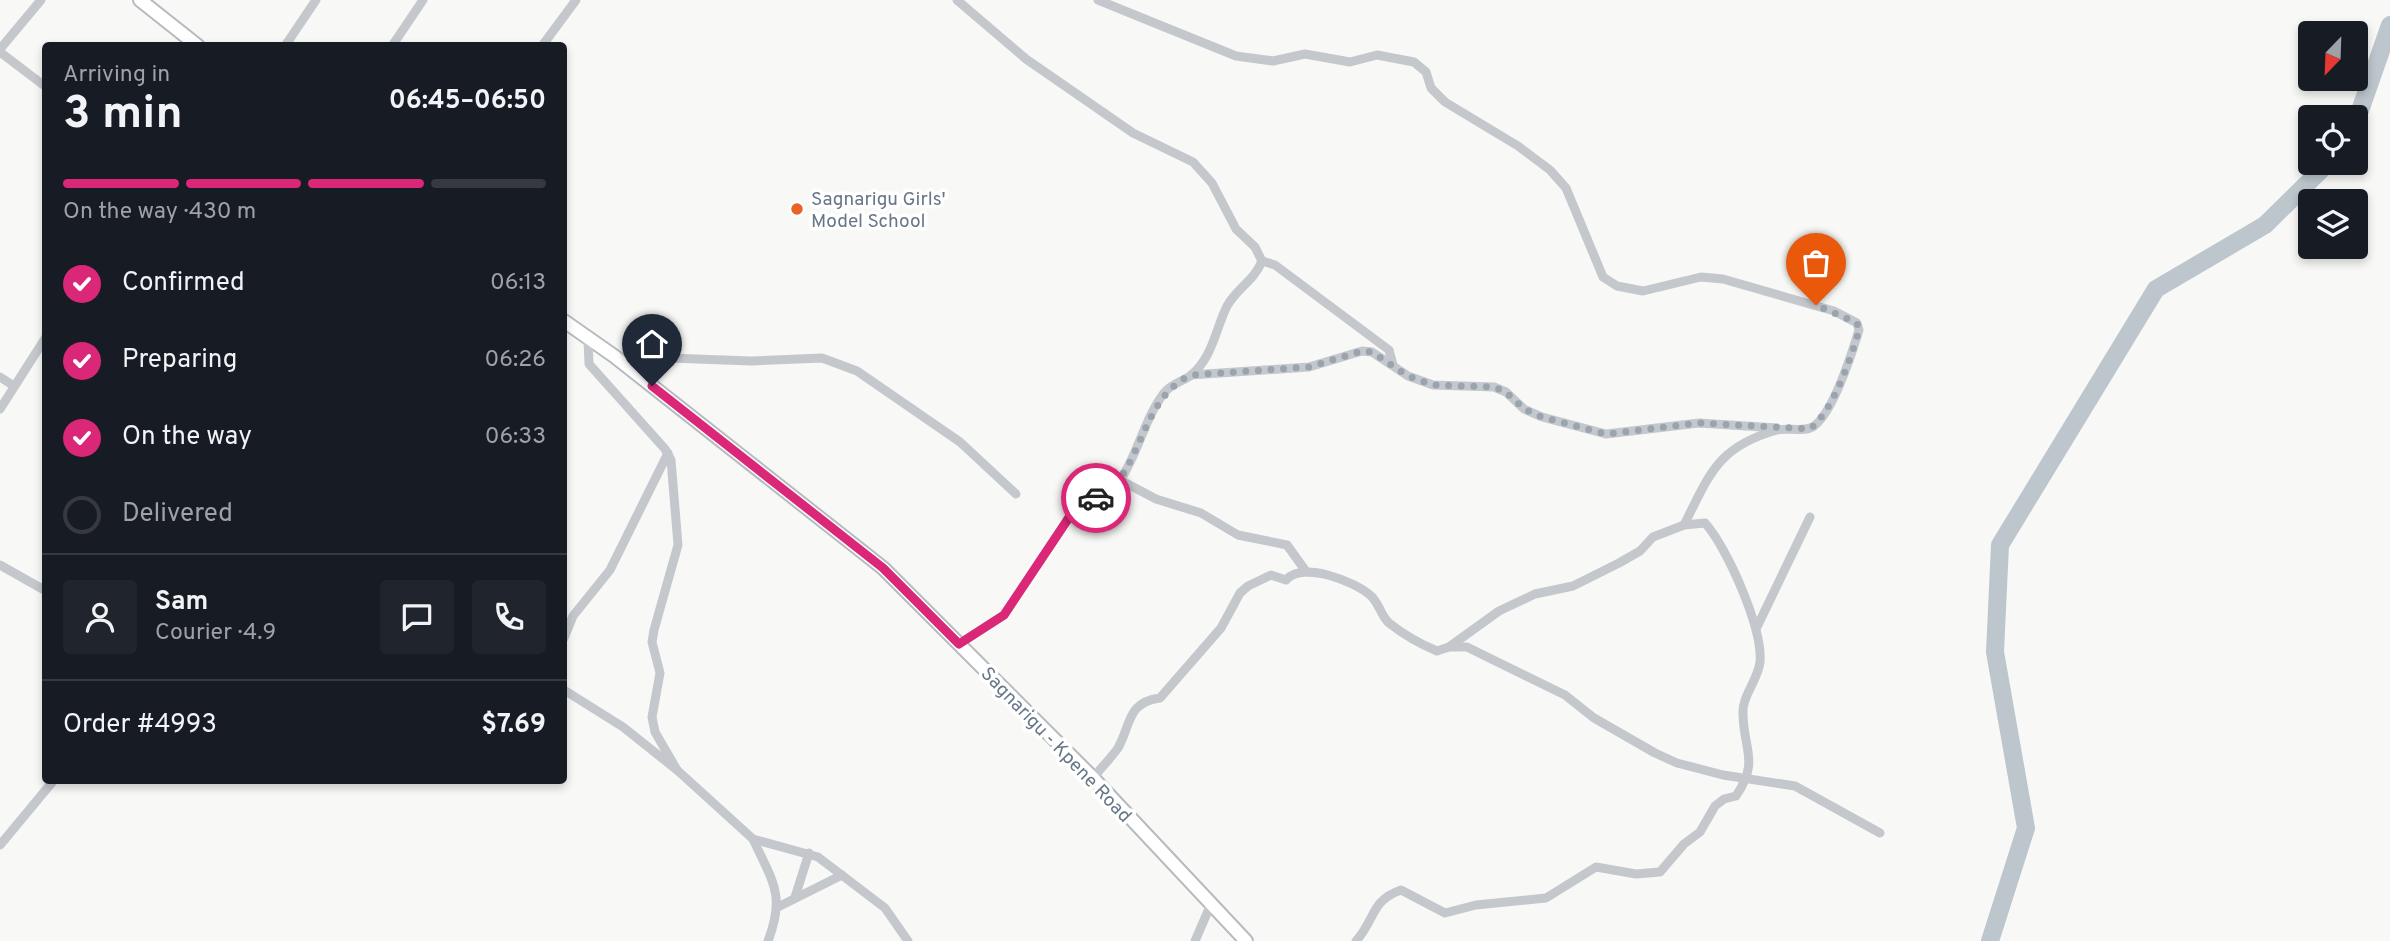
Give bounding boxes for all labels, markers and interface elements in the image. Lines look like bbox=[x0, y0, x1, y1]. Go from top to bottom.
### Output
north arrow bbox=[2298, 21, 2368, 91]
map controls bbox=[2298, 21, 2368, 259]
text: Arriving in bbox=[63, 61, 170, 90]
text: 06:45–06:50 bbox=[389, 85, 546, 118]
text: 3 min bbox=[63, 86, 183, 145]
button: locate bbox=[2298, 105, 2368, 175]
place label: Sagnarigu Girls' Model School bbox=[811, 188, 946, 234]
button: layers bbox=[2298, 189, 2368, 259]
text: On the way · 430 m bbox=[63, 198, 256, 227]
marker: Sagnarigu Girls' Model School bbox=[789, 201, 805, 217]
pin bbox=[1786, 233, 1846, 305]
icon: bag bbox=[1797, 244, 1835, 282]
icon: check bbox=[63, 265, 101, 303]
text: Confirmed bbox=[122, 267, 245, 300]
text: 06:13 bbox=[490, 269, 546, 298]
pin bbox=[622, 314, 682, 386]
icon: home bbox=[633, 325, 671, 363]
icon: check bbox=[63, 342, 101, 380]
text: Preparing bbox=[122, 344, 237, 377]
text: 06:26 bbox=[485, 346, 546, 375]
icon: check bbox=[63, 419, 101, 457]
text: On the way bbox=[122, 421, 252, 454]
text: 06:33 bbox=[485, 423, 546, 452]
courier bbox=[1061, 463, 1131, 533]
icon: car bbox=[1077, 479, 1115, 517]
text: Delivered bbox=[122, 498, 233, 531]
button: person bbox=[63, 580, 137, 654]
button: chat bbox=[380, 580, 454, 654]
button: phone bbox=[472, 580, 546, 654]
text: Sam bbox=[155, 586, 208, 619]
text: Courier · 4.9 bbox=[155, 619, 276, 648]
street label: Sagnarigu - Kpene Road bbox=[975, 663, 1136, 828]
text: Order #4993 bbox=[63, 709, 217, 742]
text: $7.69 bbox=[481, 709, 546, 742]

